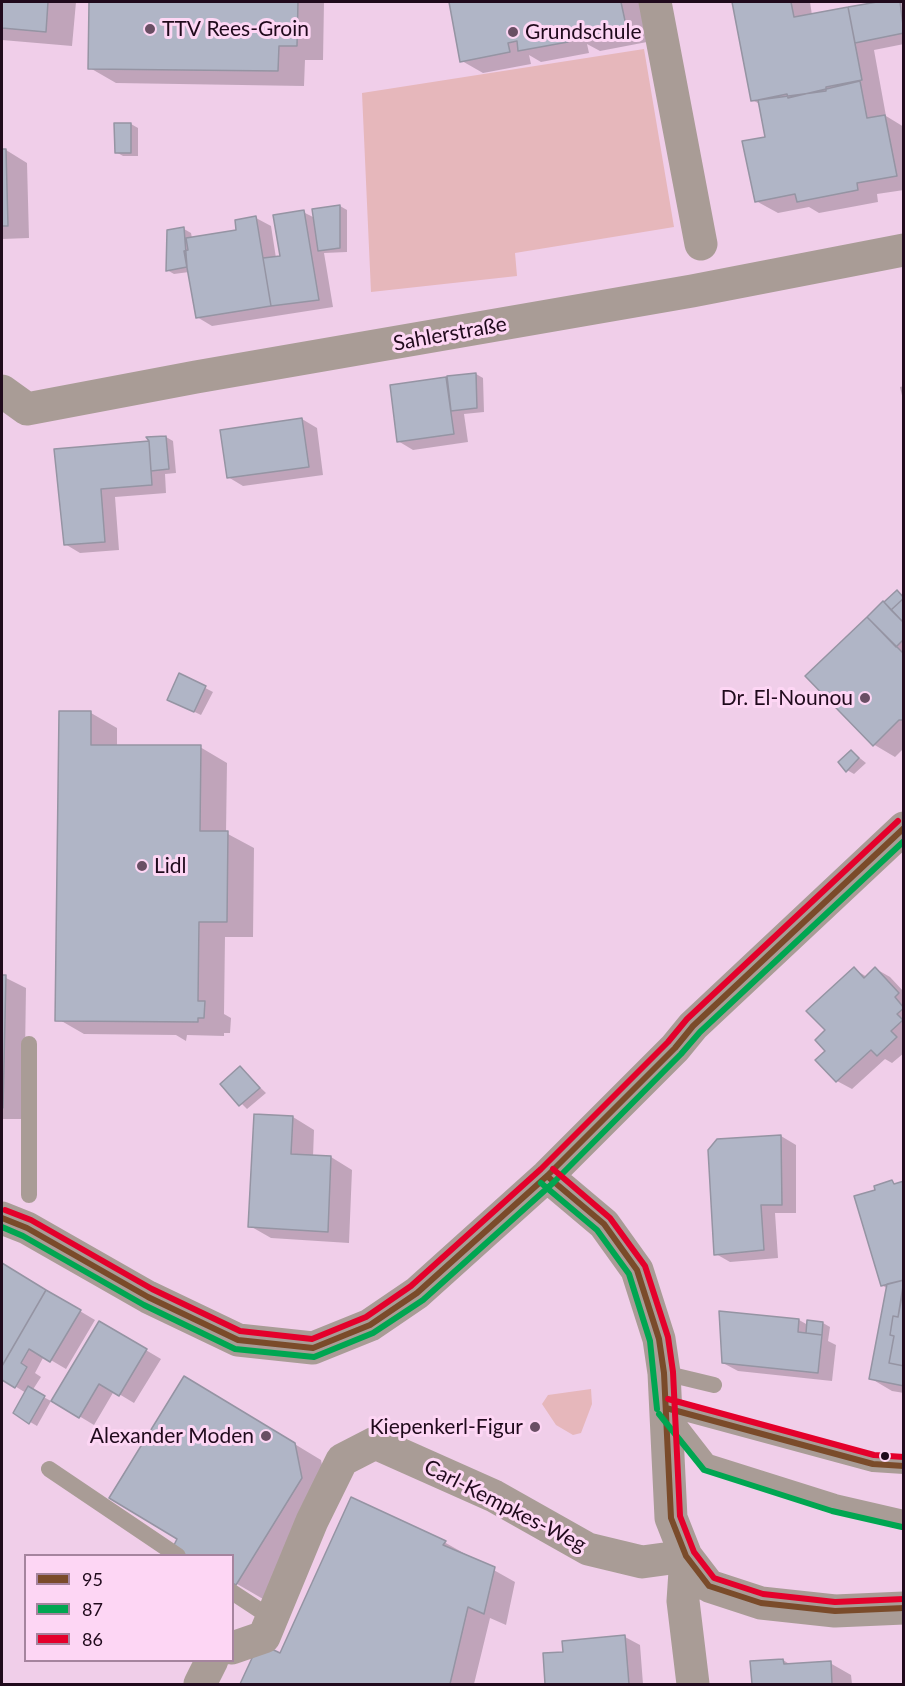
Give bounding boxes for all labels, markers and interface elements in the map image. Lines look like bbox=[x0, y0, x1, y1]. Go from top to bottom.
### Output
place label: TTV Rees-Groin bbox=[162, 16, 309, 42]
place label: Grundschule bbox=[525, 19, 642, 45]
marker: TTV Rees-Groin bbox=[143, 22, 157, 36]
marker: Grundschule bbox=[506, 25, 520, 39]
street label: Sahlerstraße bbox=[391, 312, 509, 356]
place label: Dr. El-Nounou bbox=[721, 685, 853, 711]
marker: Dr. El-Nounou bbox=[858, 691, 872, 705]
place label: Lidl bbox=[154, 853, 187, 879]
marker: Lidl bbox=[135, 859, 149, 873]
place label: Kiepenkerl-Figur bbox=[370, 1414, 523, 1440]
marker: Kiepenkerl-Figur bbox=[528, 1420, 542, 1434]
place label: Alexander Moden bbox=[90, 1423, 254, 1449]
marker: Alexander Moden bbox=[259, 1429, 273, 1443]
unlabelled marker bbox=[879, 1450, 891, 1462]
street label: Carl-Kempkes-Weg bbox=[420, 1454, 590, 1558]
legend bbox=[24, 1554, 234, 1662]
text: 95 bbox=[82, 1568, 103, 1590]
text: 87 bbox=[82, 1598, 103, 1620]
text: 86 bbox=[82, 1628, 103, 1650]

